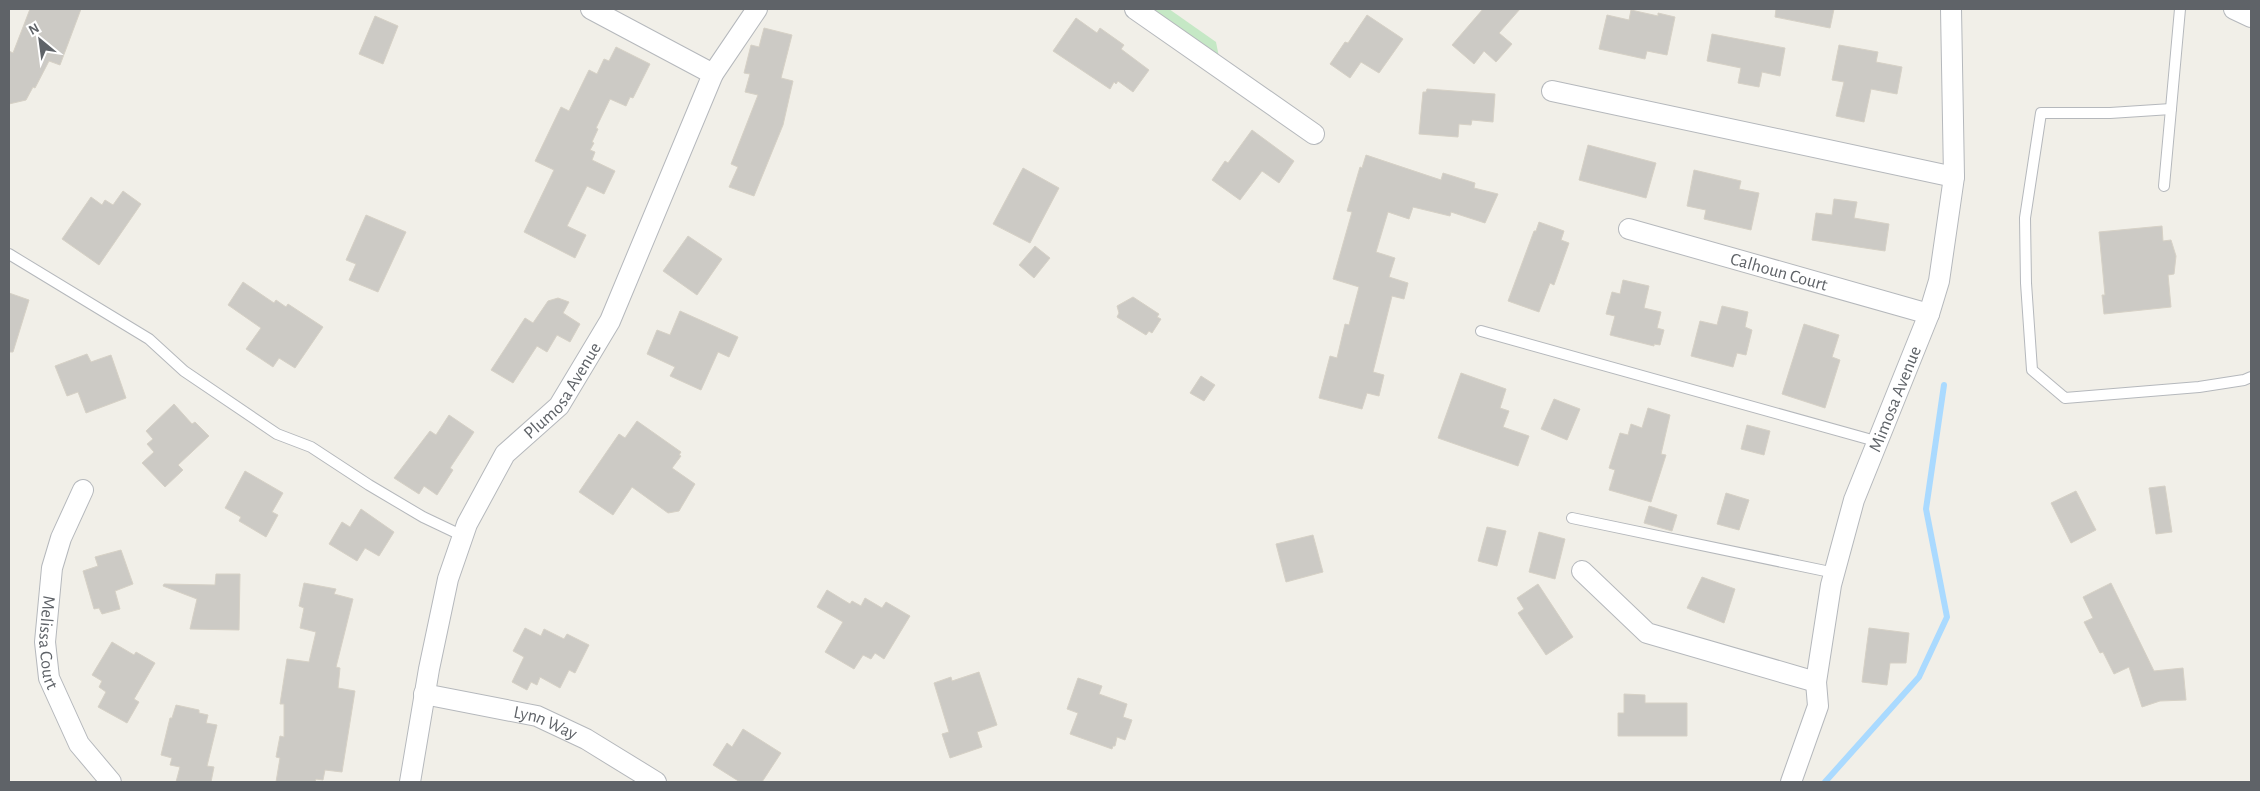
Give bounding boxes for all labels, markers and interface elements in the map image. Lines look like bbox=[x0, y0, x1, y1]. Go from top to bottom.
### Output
north arrow bbox=[15, 15, 65, 65]
text: N bbox=[27, 21, 42, 38]
street label: Calhoun Court bbox=[1728, 250, 1830, 295]
street label: Plumosa Avenue bbox=[521, 340, 605, 443]
street label: Mimosa Avenue bbox=[1866, 344, 1925, 455]
street label: Melissa Court bbox=[35, 595, 61, 693]
street label: Lynn Way bbox=[512, 704, 580, 744]

